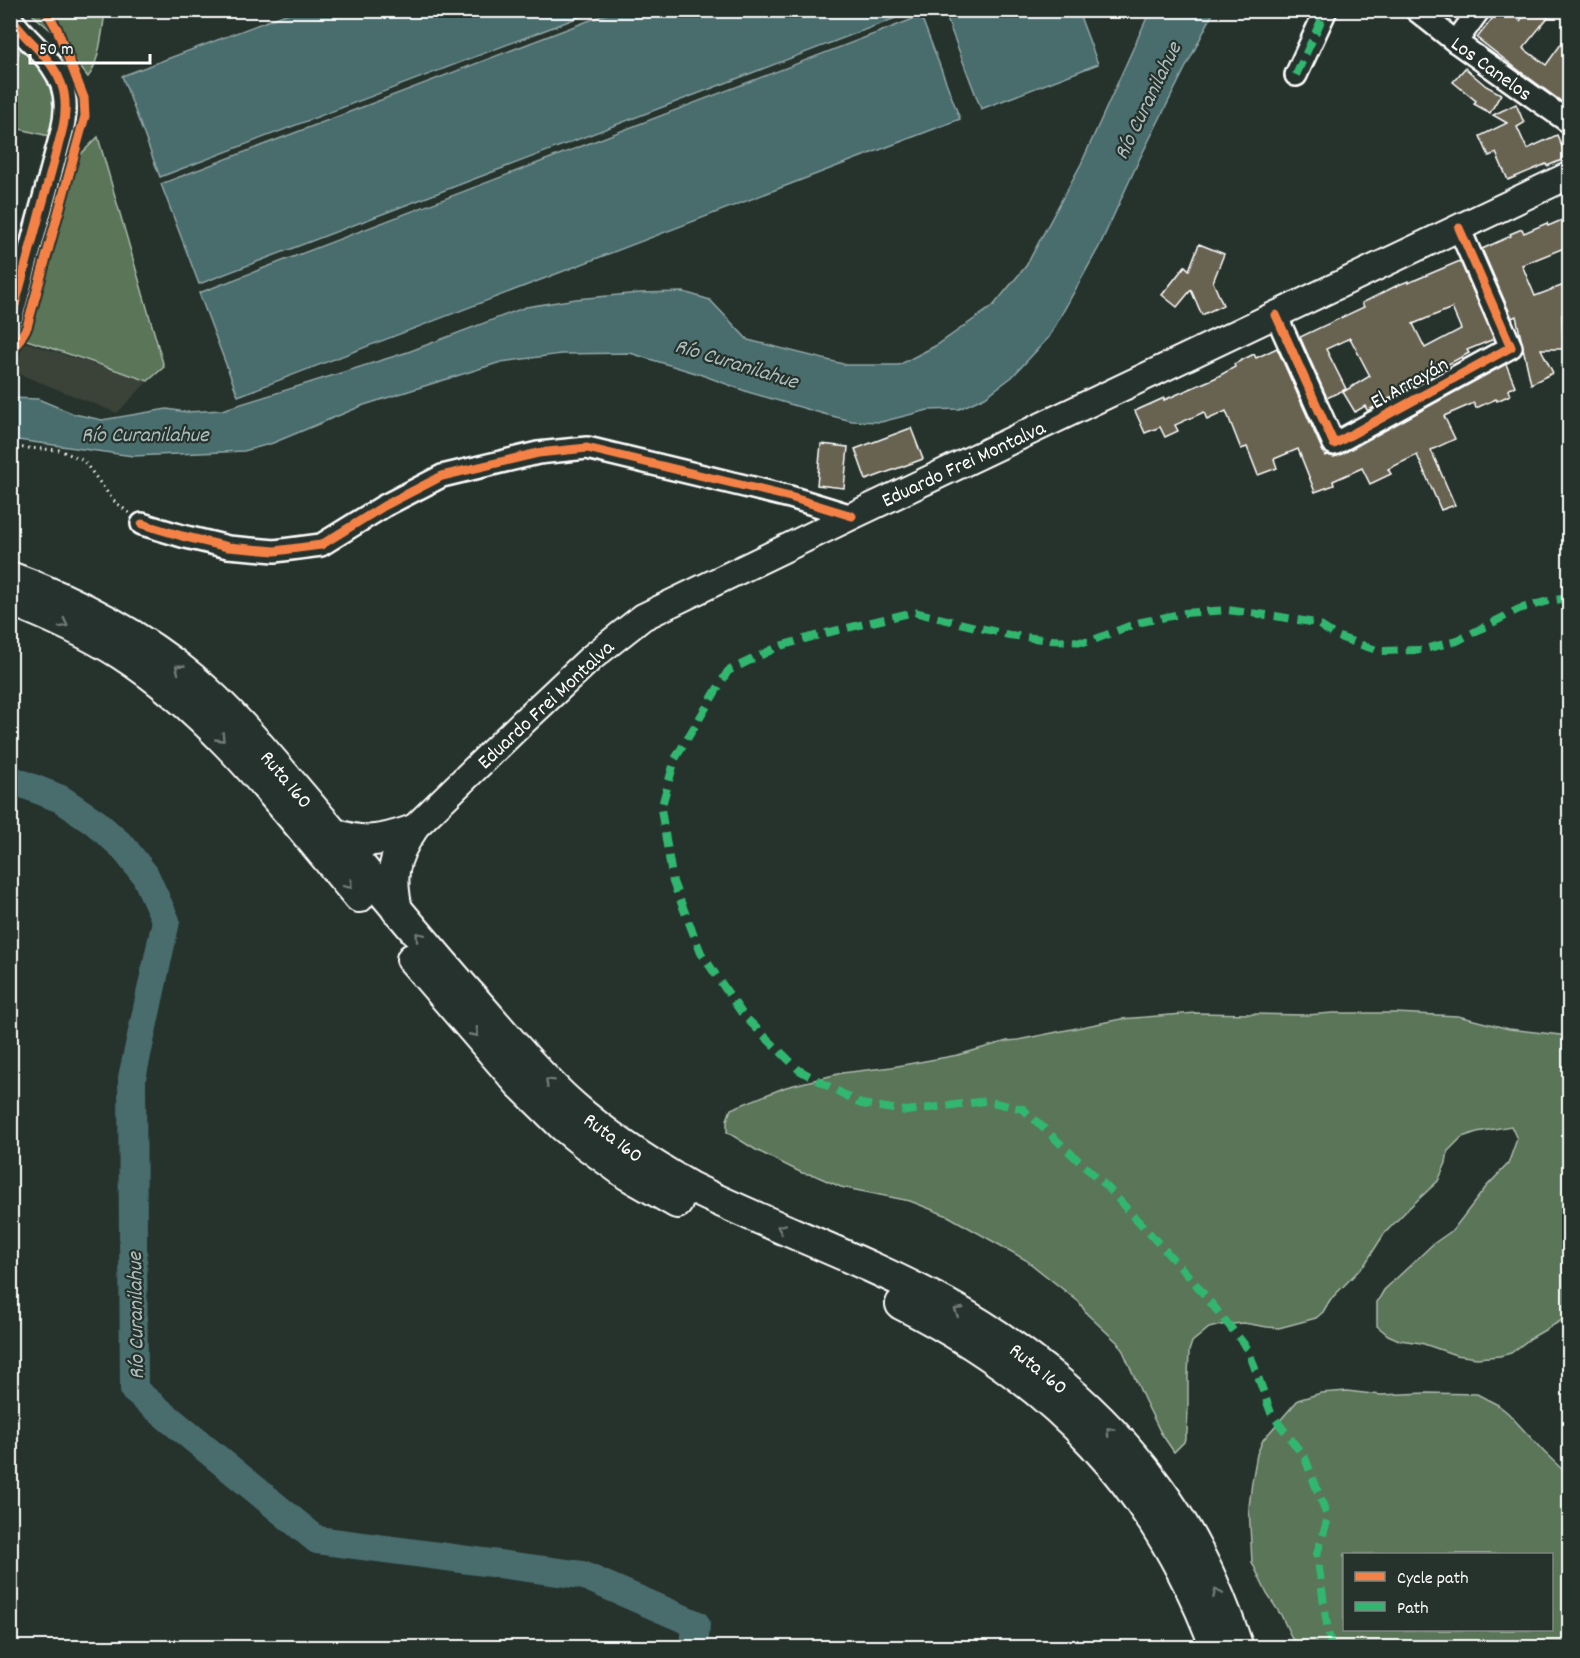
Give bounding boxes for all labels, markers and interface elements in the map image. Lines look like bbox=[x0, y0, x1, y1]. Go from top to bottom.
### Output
scale bar bbox=[30, 27, 150, 65]
street label: Los Canelos bbox=[1443, 31, 1537, 110]
water label: Río Curanilahue bbox=[1107, 36, 1192, 166]
text: 50 m bbox=[39, 38, 74, 63]
water label: Río Curanilahue bbox=[671, 332, 803, 399]
street label: El Arrayán bbox=[1366, 351, 1455, 418]
street label: Eduardo Frei Montalva bbox=[877, 414, 1052, 517]
water label: Río Curanilahue bbox=[81, 421, 210, 452]
one-way arrow bbox=[58, 616, 69, 628]
street label: Eduardo Frei Montalva bbox=[472, 634, 623, 778]
one-way arrow bbox=[174, 664, 185, 675]
one-way arrow bbox=[213, 730, 224, 741]
street label: Ruta 160 bbox=[251, 745, 318, 817]
one-way arrow bbox=[342, 878, 353, 889]
one-way arrow bbox=[415, 932, 426, 943]
one-way arrow bbox=[468, 1026, 479, 1037]
one-way arrow bbox=[545, 1079, 556, 1090]
street label: Ruta 160 bbox=[576, 1107, 648, 1172]
one-way arrow bbox=[777, 1224, 788, 1236]
water label: Río Curanilahue bbox=[121, 1251, 154, 1380]
one-way arrow bbox=[954, 1306, 964, 1318]
street label: Ruta 160 bbox=[1001, 1337, 1073, 1403]
one-way arrow bbox=[1107, 1427, 1118, 1438]
legend bbox=[1343, 1553, 1553, 1631]
text: Cycle path bbox=[1397, 1567, 1468, 1592]
one-way arrow bbox=[1212, 1588, 1224, 1599]
text: Path bbox=[1397, 1597, 1429, 1622]

